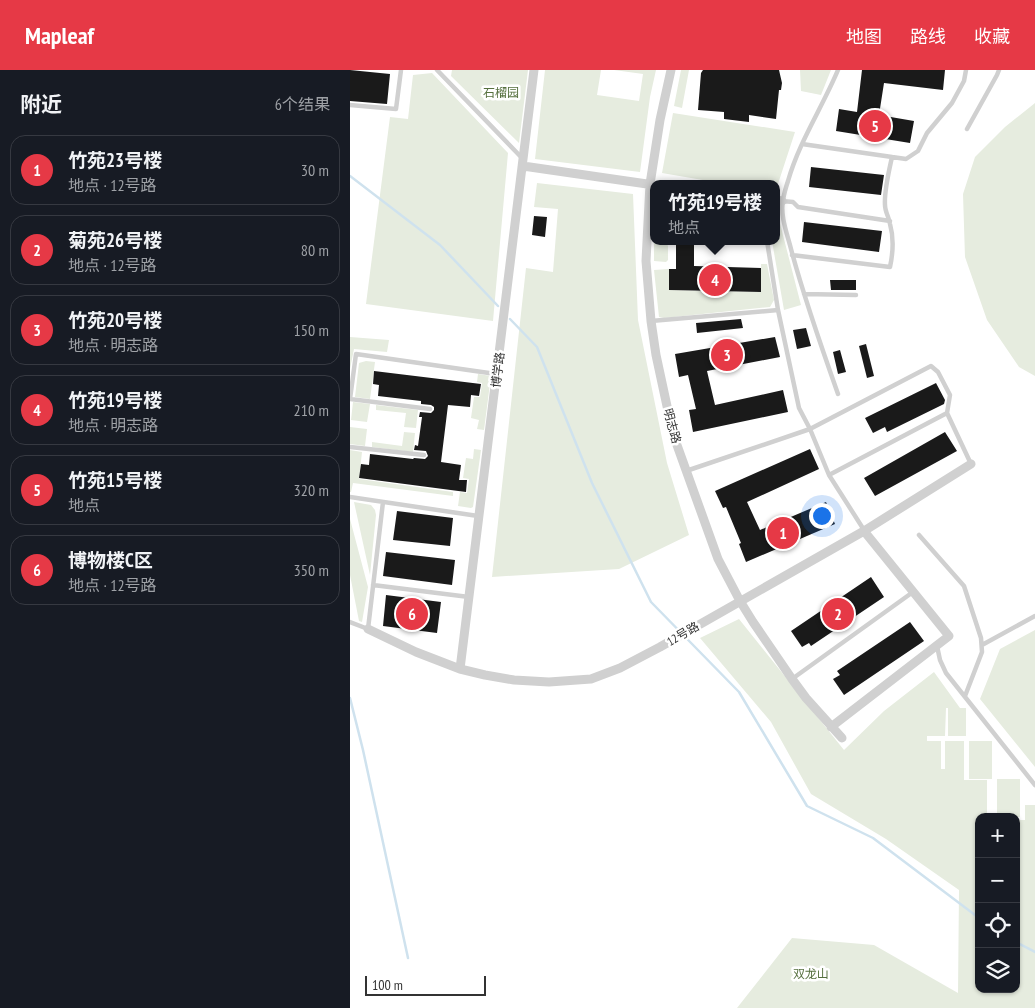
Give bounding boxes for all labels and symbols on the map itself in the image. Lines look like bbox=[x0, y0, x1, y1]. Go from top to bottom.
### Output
park label: 石榴园 bbox=[483, 85, 519, 100]
pin: 5 bbox=[859, 107, 891, 145]
pin: 4 bbox=[699, 261, 731, 299]
pin: 3 bbox=[711, 336, 743, 374]
street label: 博学路 bbox=[488, 351, 507, 389]
street label: 明志路 bbox=[661, 407, 684, 445]
your location bbox=[809, 503, 835, 529]
pin: 1 bbox=[767, 514, 799, 552]
pin: 6 bbox=[396, 595, 428, 633]
pin: 2 bbox=[822, 595, 854, 633]
street label: 12号路 bbox=[664, 618, 702, 649]
park label: 双龙山 bbox=[793, 966, 829, 981]
scale bar bbox=[365, 973, 486, 996]

